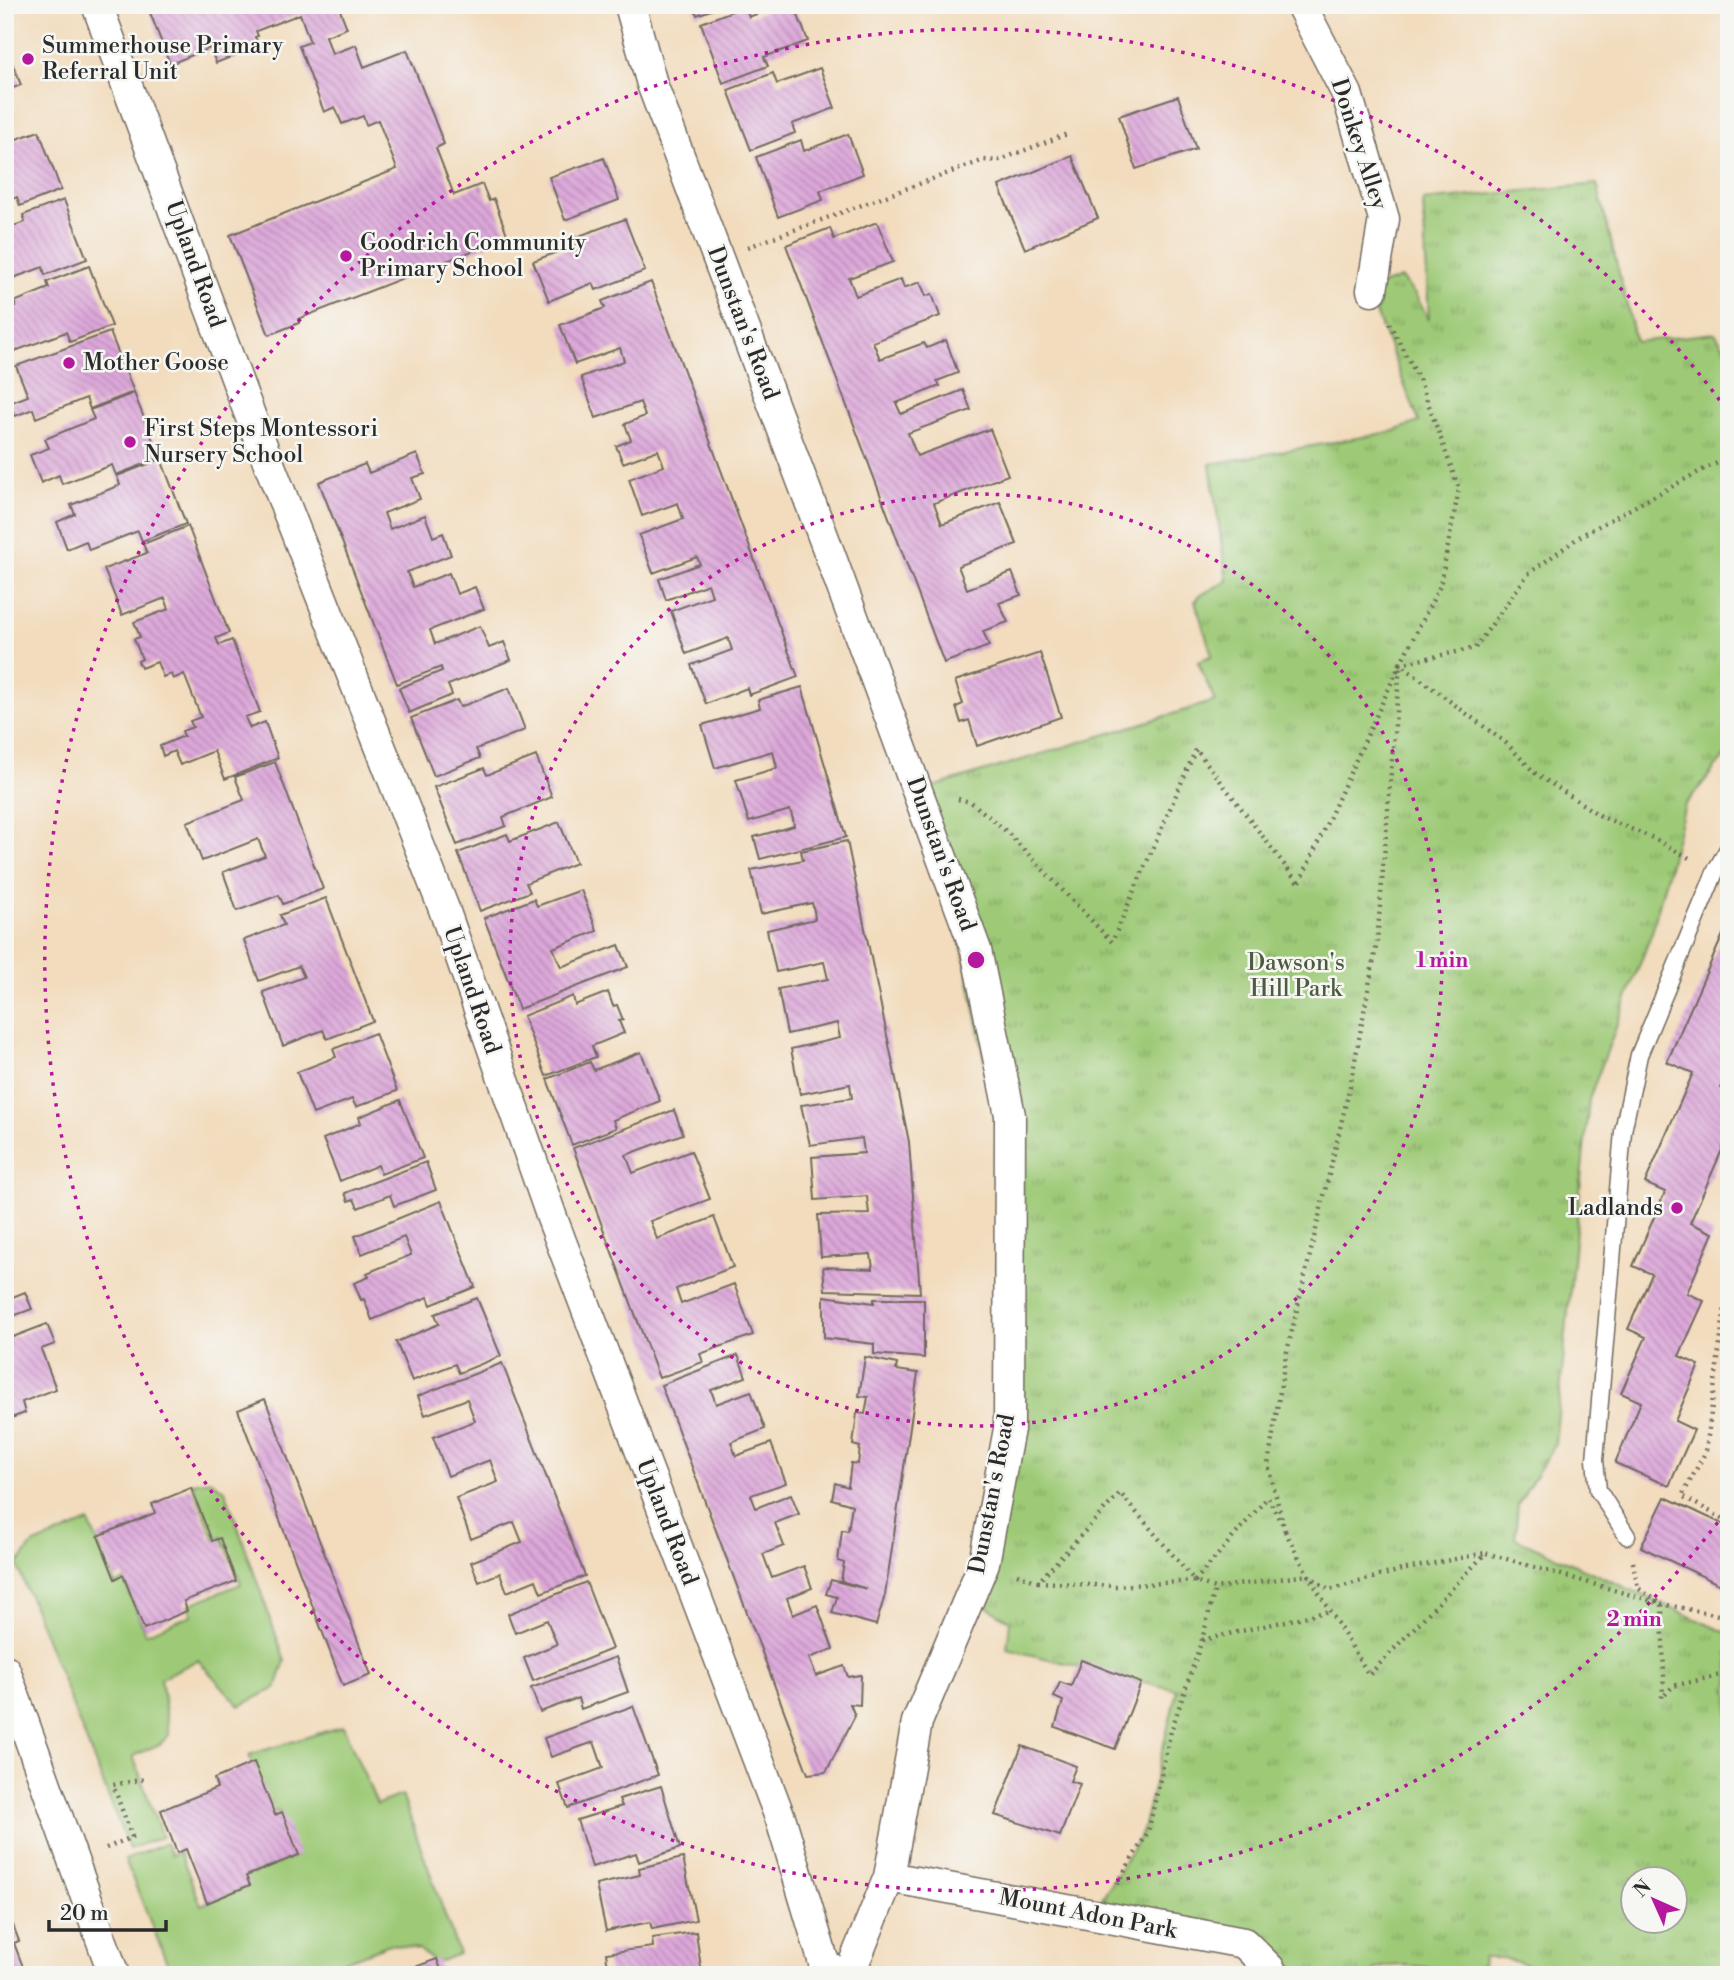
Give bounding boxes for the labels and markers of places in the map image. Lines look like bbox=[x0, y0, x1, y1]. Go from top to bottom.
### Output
place label: Summerhouse Primary Referral Unit bbox=[42, 32, 284, 86]
marker: Summerhouse Primary Referral Unit bbox=[20, 51, 36, 67]
place label: Goodrich Community Primary School bbox=[360, 229, 587, 283]
marker: Goodrich Community Primary School bbox=[338, 248, 354, 264]
place label: Mother Goose bbox=[83, 349, 229, 377]
marker: Mother Goose bbox=[61, 355, 77, 371]
place label: First Steps Montessori Nursery School bbox=[144, 415, 378, 469]
marker: First Steps Montessori Nursery School bbox=[122, 434, 138, 450]
centre of rings bbox=[964, 948, 988, 972]
place label: Ladlands bbox=[1568, 1194, 1663, 1222]
marker: Ladlands bbox=[1669, 1200, 1685, 1216]

